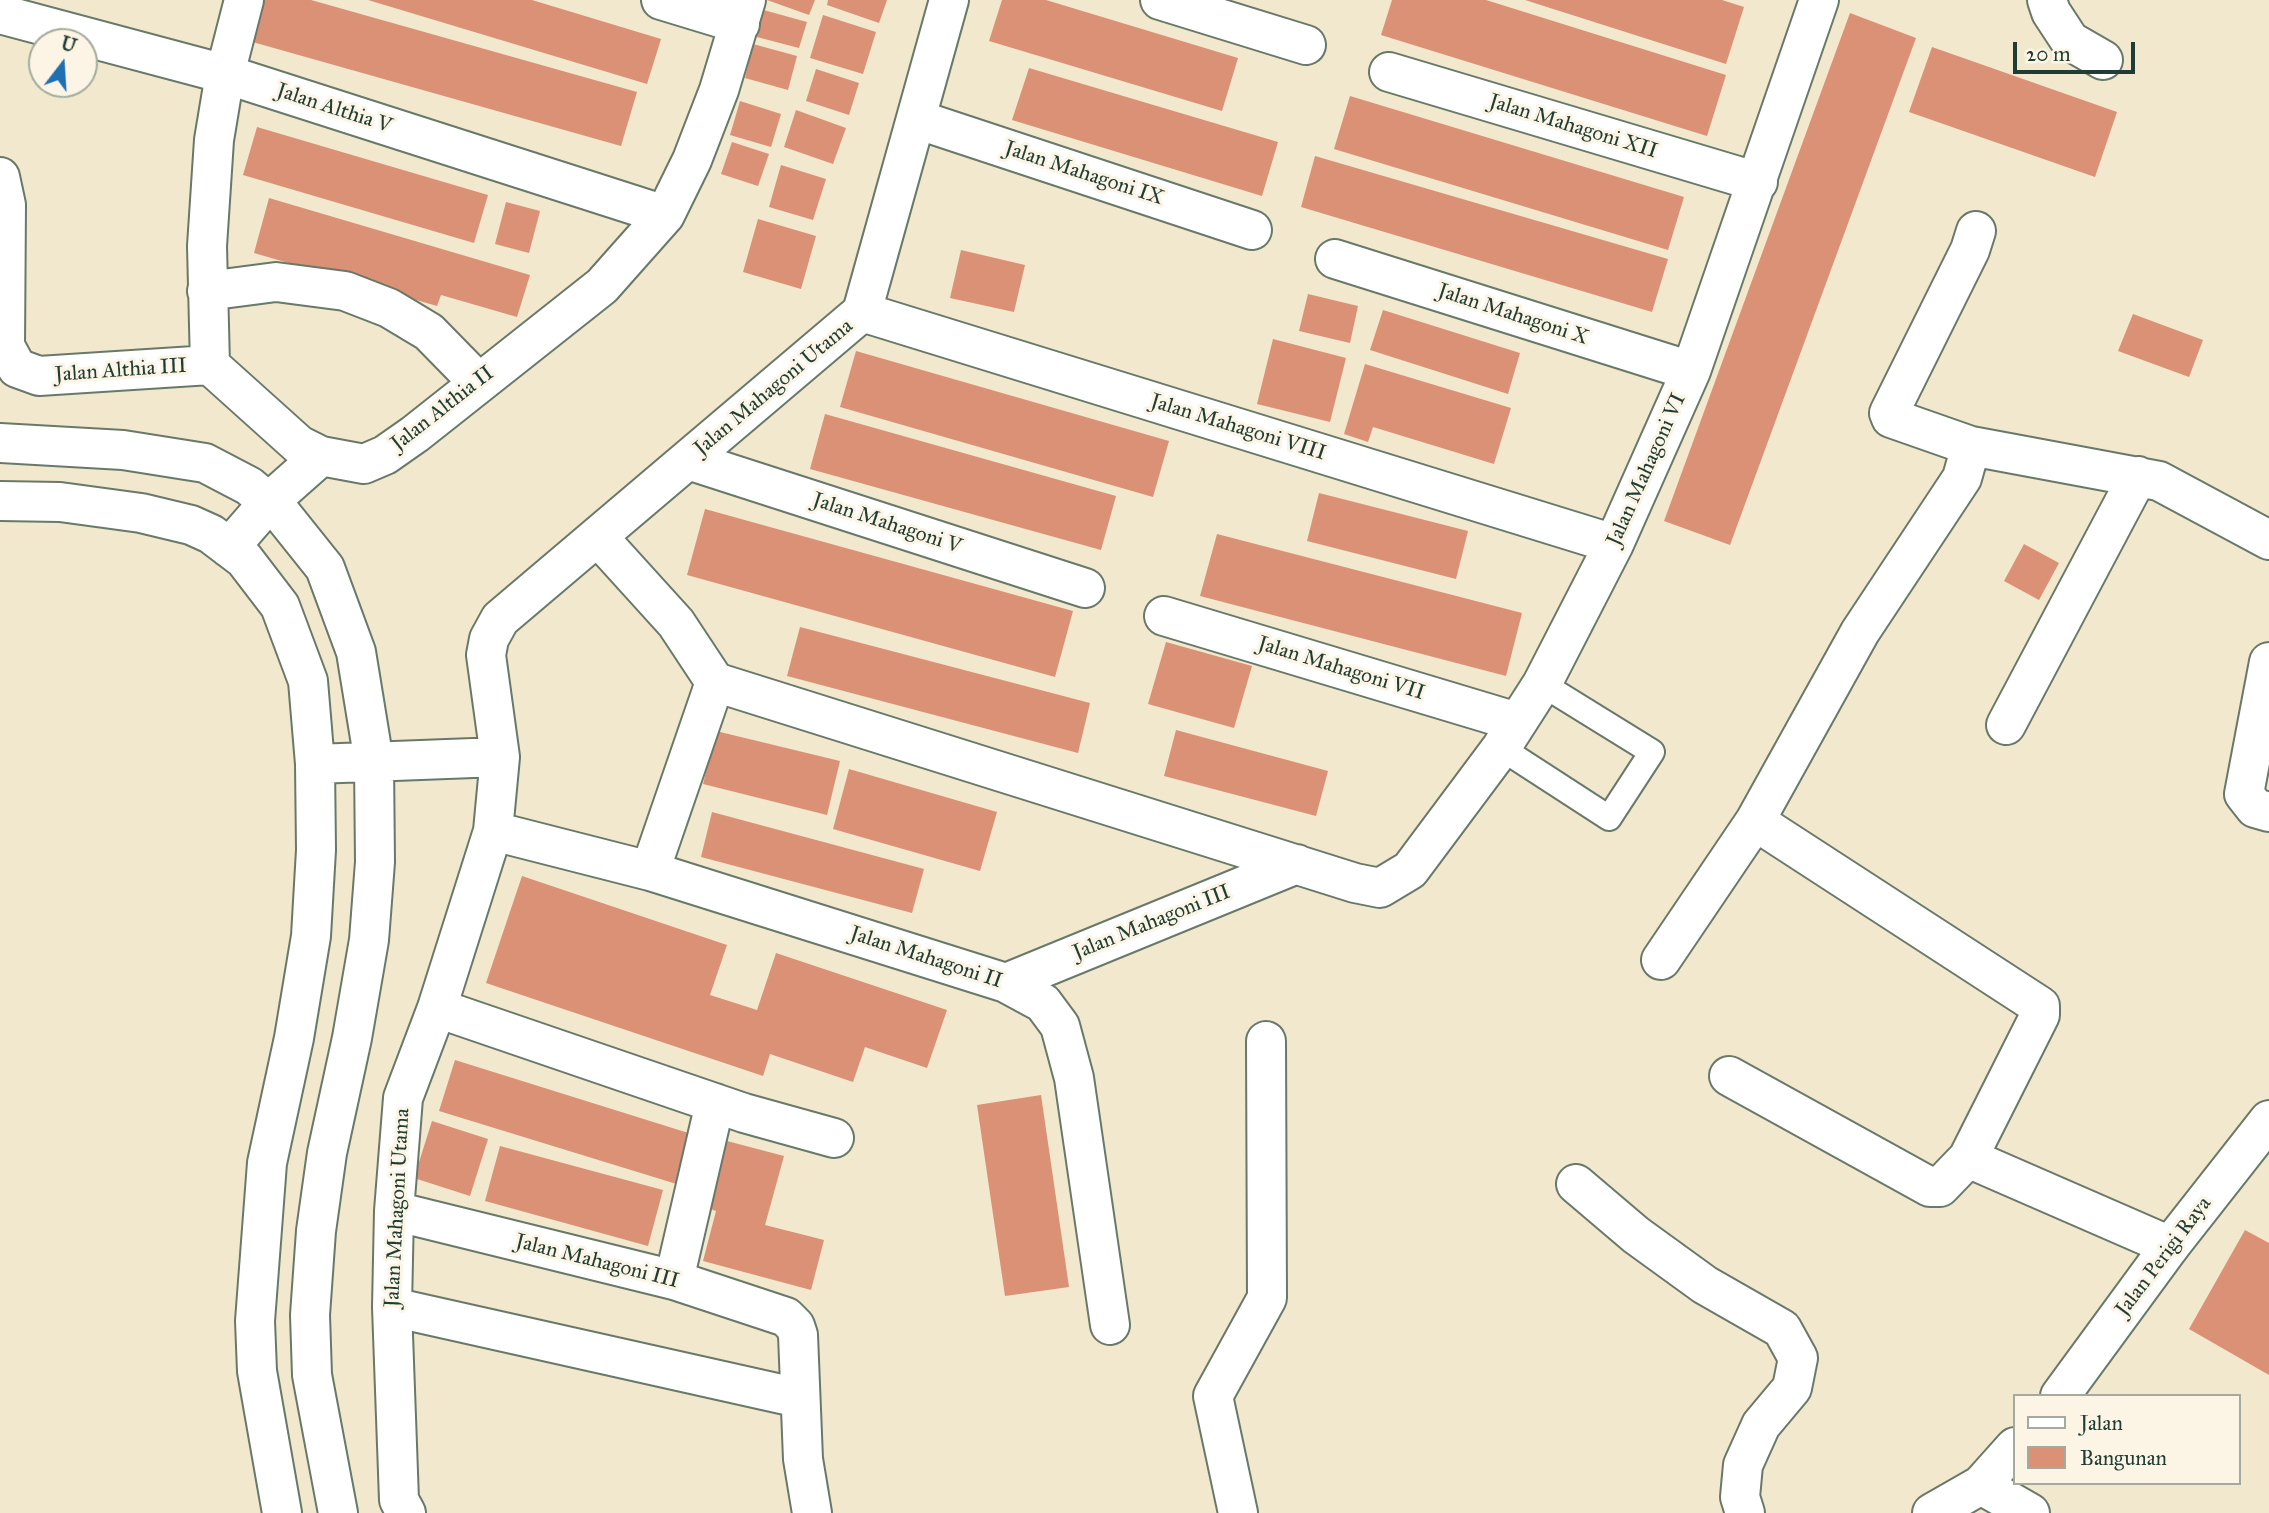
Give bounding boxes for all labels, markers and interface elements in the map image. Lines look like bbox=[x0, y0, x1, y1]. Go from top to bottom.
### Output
north arrow bbox=[28, 28, 98, 98]
scale bar bbox=[2017, 28, 2140, 72]
text: U bbox=[58, 31, 79, 58]
text: 20 m bbox=[2026, 41, 2071, 67]
street label: Jalan Althia V bbox=[273, 78, 395, 140]
street label: Jalan Mahagoni XII bbox=[1486, 89, 1660, 165]
street label: Jalan Mahagoni IX bbox=[1001, 136, 1167, 212]
street label: Jalan Mahagoni X bbox=[1435, 279, 1591, 351]
street label: Jalan Mahagoni Utama bbox=[689, 314, 859, 462]
street label: Jalan Althia III bbox=[54, 354, 188, 388]
street label: Jalan Althia II bbox=[387, 361, 499, 457]
street label: Jalan Mahagoni VIII bbox=[1147, 389, 1329, 467]
street label: Jalan Mahagoni VI bbox=[1602, 390, 1692, 550]
street label: Jalan Mahagoni V bbox=[809, 488, 965, 560]
street label: Jalan Mahagoni VII bbox=[1255, 632, 1427, 706]
street label: Jalan Mahagoni III bbox=[1070, 880, 1234, 966]
street label: Jalan Mahagoni II bbox=[847, 922, 1005, 994]
street label: Jalan Mahagoni Utama bbox=[380, 1108, 416, 1308]
street label: Jalan Perigi Raya bbox=[2111, 1192, 2217, 1322]
street label: Jalan Mahagoni III bbox=[513, 1230, 681, 1294]
legend bbox=[2014, 1394, 2241, 1485]
text: Jalan bbox=[2080, 1410, 2123, 1436]
text: Bangunan bbox=[2080, 1445, 2167, 1471]

